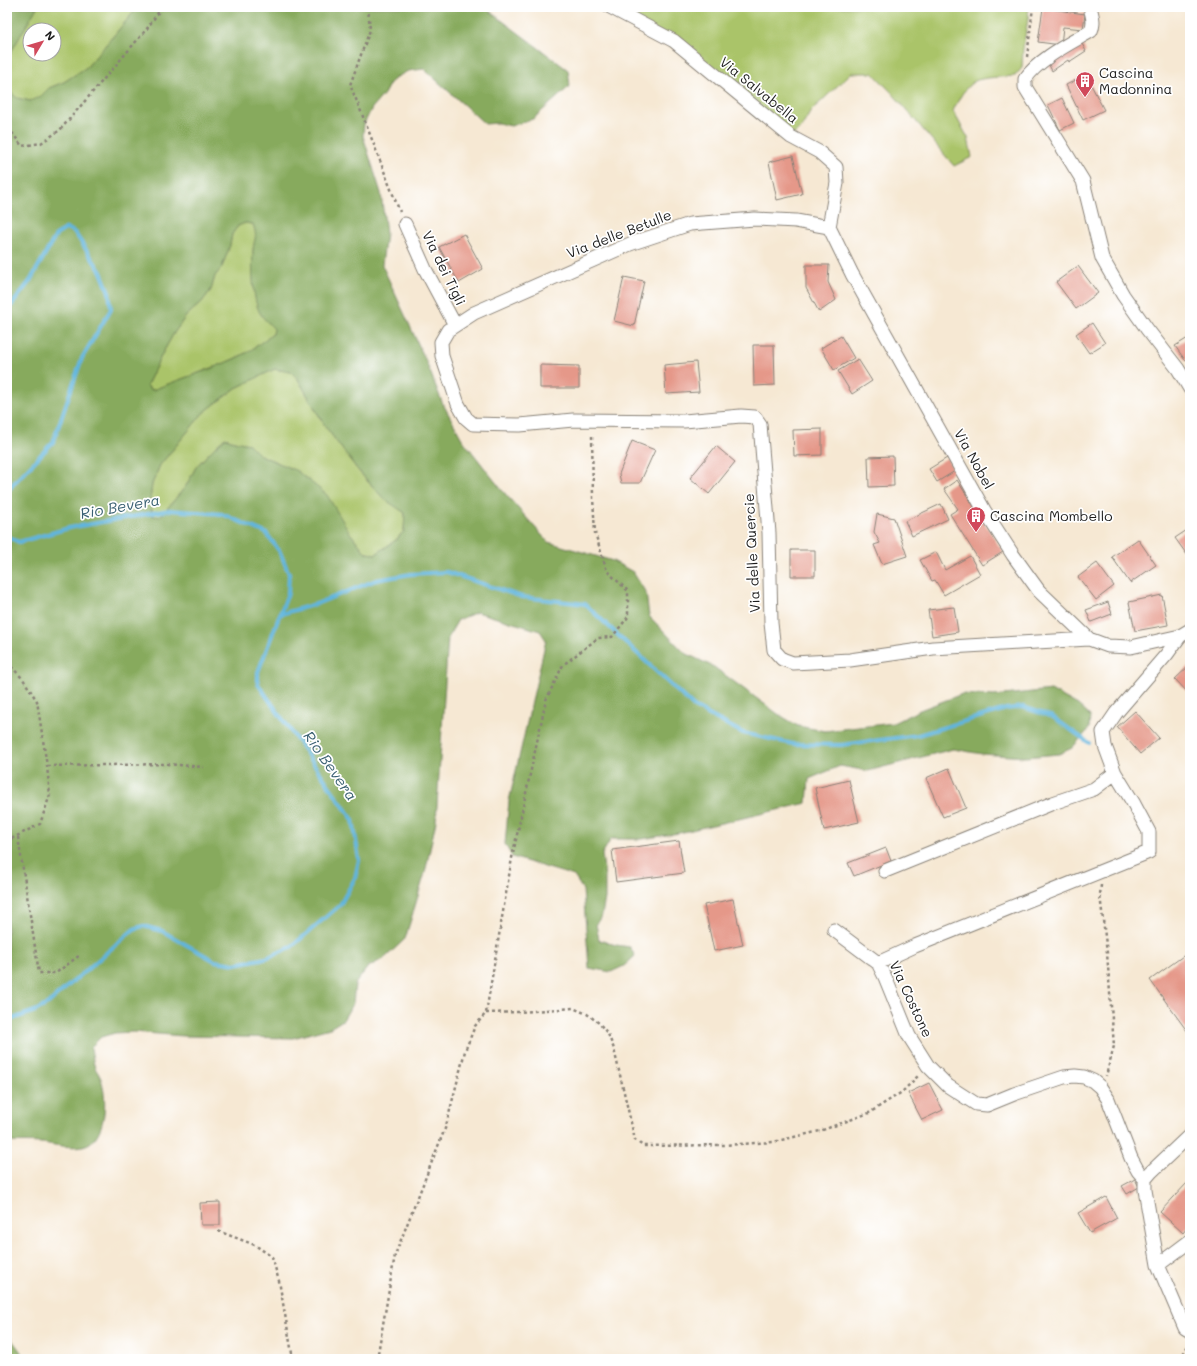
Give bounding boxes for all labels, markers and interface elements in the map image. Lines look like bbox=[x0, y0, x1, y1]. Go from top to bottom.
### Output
north arrow bbox=[22, 22, 62, 62]
text: N bbox=[42, 28, 59, 43]
street label: Via Salvabella bbox=[716, 52, 803, 127]
place label: Cascina Madonnina bbox=[1099, 63, 1172, 98]
building icon: Cascina Madonnina bbox=[1074, 70, 1096, 98]
street label: Via delle Betulle bbox=[564, 205, 674, 262]
street label: Via dei Tigli bbox=[418, 227, 471, 308]
street label: Via Nobel bbox=[950, 425, 999, 492]
water label: Rio Bevera bbox=[78, 489, 161, 523]
street label: Via delle Quercie bbox=[739, 493, 764, 613]
building icon: Cascina Mombello bbox=[965, 505, 987, 533]
place label: Cascina Mombello bbox=[990, 506, 1113, 525]
water label: Rio Bevera bbox=[300, 727, 362, 804]
street label: Via Costone bbox=[885, 957, 937, 1040]

